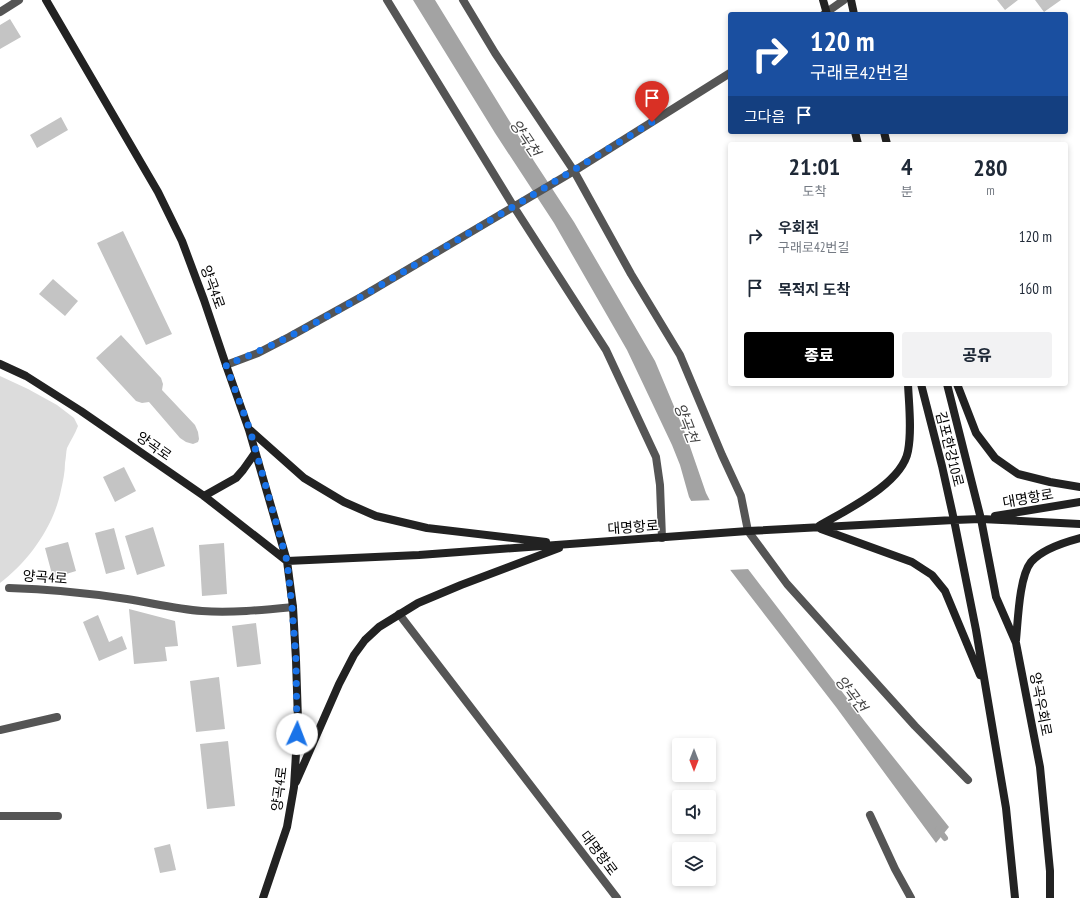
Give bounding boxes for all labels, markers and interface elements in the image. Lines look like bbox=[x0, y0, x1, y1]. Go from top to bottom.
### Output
text: 120 m bbox=[810, 22, 874, 59]
icon: right bbox=[744, 28, 796, 80]
text: 구래로42번길 bbox=[810, 61, 909, 84]
pin bbox=[635, 81, 669, 122]
icon: arrive bbox=[641, 87, 663, 109]
icon: arrive bbox=[793, 104, 815, 126]
text: 그다음 bbox=[744, 107, 785, 126]
water label: 양곡천 bbox=[506, 115, 546, 162]
text: 21:01 bbox=[788, 151, 840, 182]
text: 4 bbox=[901, 151, 912, 182]
text: 280 bbox=[973, 152, 1008, 183]
text: m bbox=[986, 182, 995, 199]
text: 도착 bbox=[802, 183, 826, 200]
text: 분 bbox=[901, 183, 913, 200]
text: 우회전 bbox=[778, 218, 819, 237]
icon: right bbox=[744, 225, 766, 247]
text: 120 m bbox=[1019, 227, 1052, 246]
text: 구래로42번길 bbox=[778, 239, 850, 256]
street label: 양곡4로 bbox=[197, 263, 229, 311]
icon: arrive bbox=[744, 277, 766, 299]
text: 160 m bbox=[1019, 279, 1052, 298]
text: 목적지 도착 bbox=[778, 280, 850, 299]
button: 종료 bbox=[744, 332, 894, 378]
button: 공유 bbox=[902, 332, 1052, 378]
water label: 양곡천 bbox=[670, 400, 704, 448]
street label: 김포한강10로 bbox=[932, 409, 968, 489]
street label: 양곡로 bbox=[133, 428, 175, 465]
street label: 대명항로 bbox=[1001, 485, 1055, 511]
street label: 대명항로 bbox=[607, 516, 659, 538]
street label: 양곡4로 bbox=[22, 566, 68, 588]
water label: 양곡천 bbox=[831, 671, 873, 718]
street label: 양곡우회로 bbox=[1026, 671, 1056, 737]
position arrow bbox=[276, 713, 318, 755]
north arrow bbox=[672, 738, 716, 782]
map controls bbox=[672, 738, 716, 886]
street label: 양곡4로 bbox=[267, 765, 291, 812]
button: sound bbox=[672, 790, 716, 834]
street label: 대명항로 bbox=[576, 827, 622, 879]
button: layers bbox=[672, 842, 716, 886]

